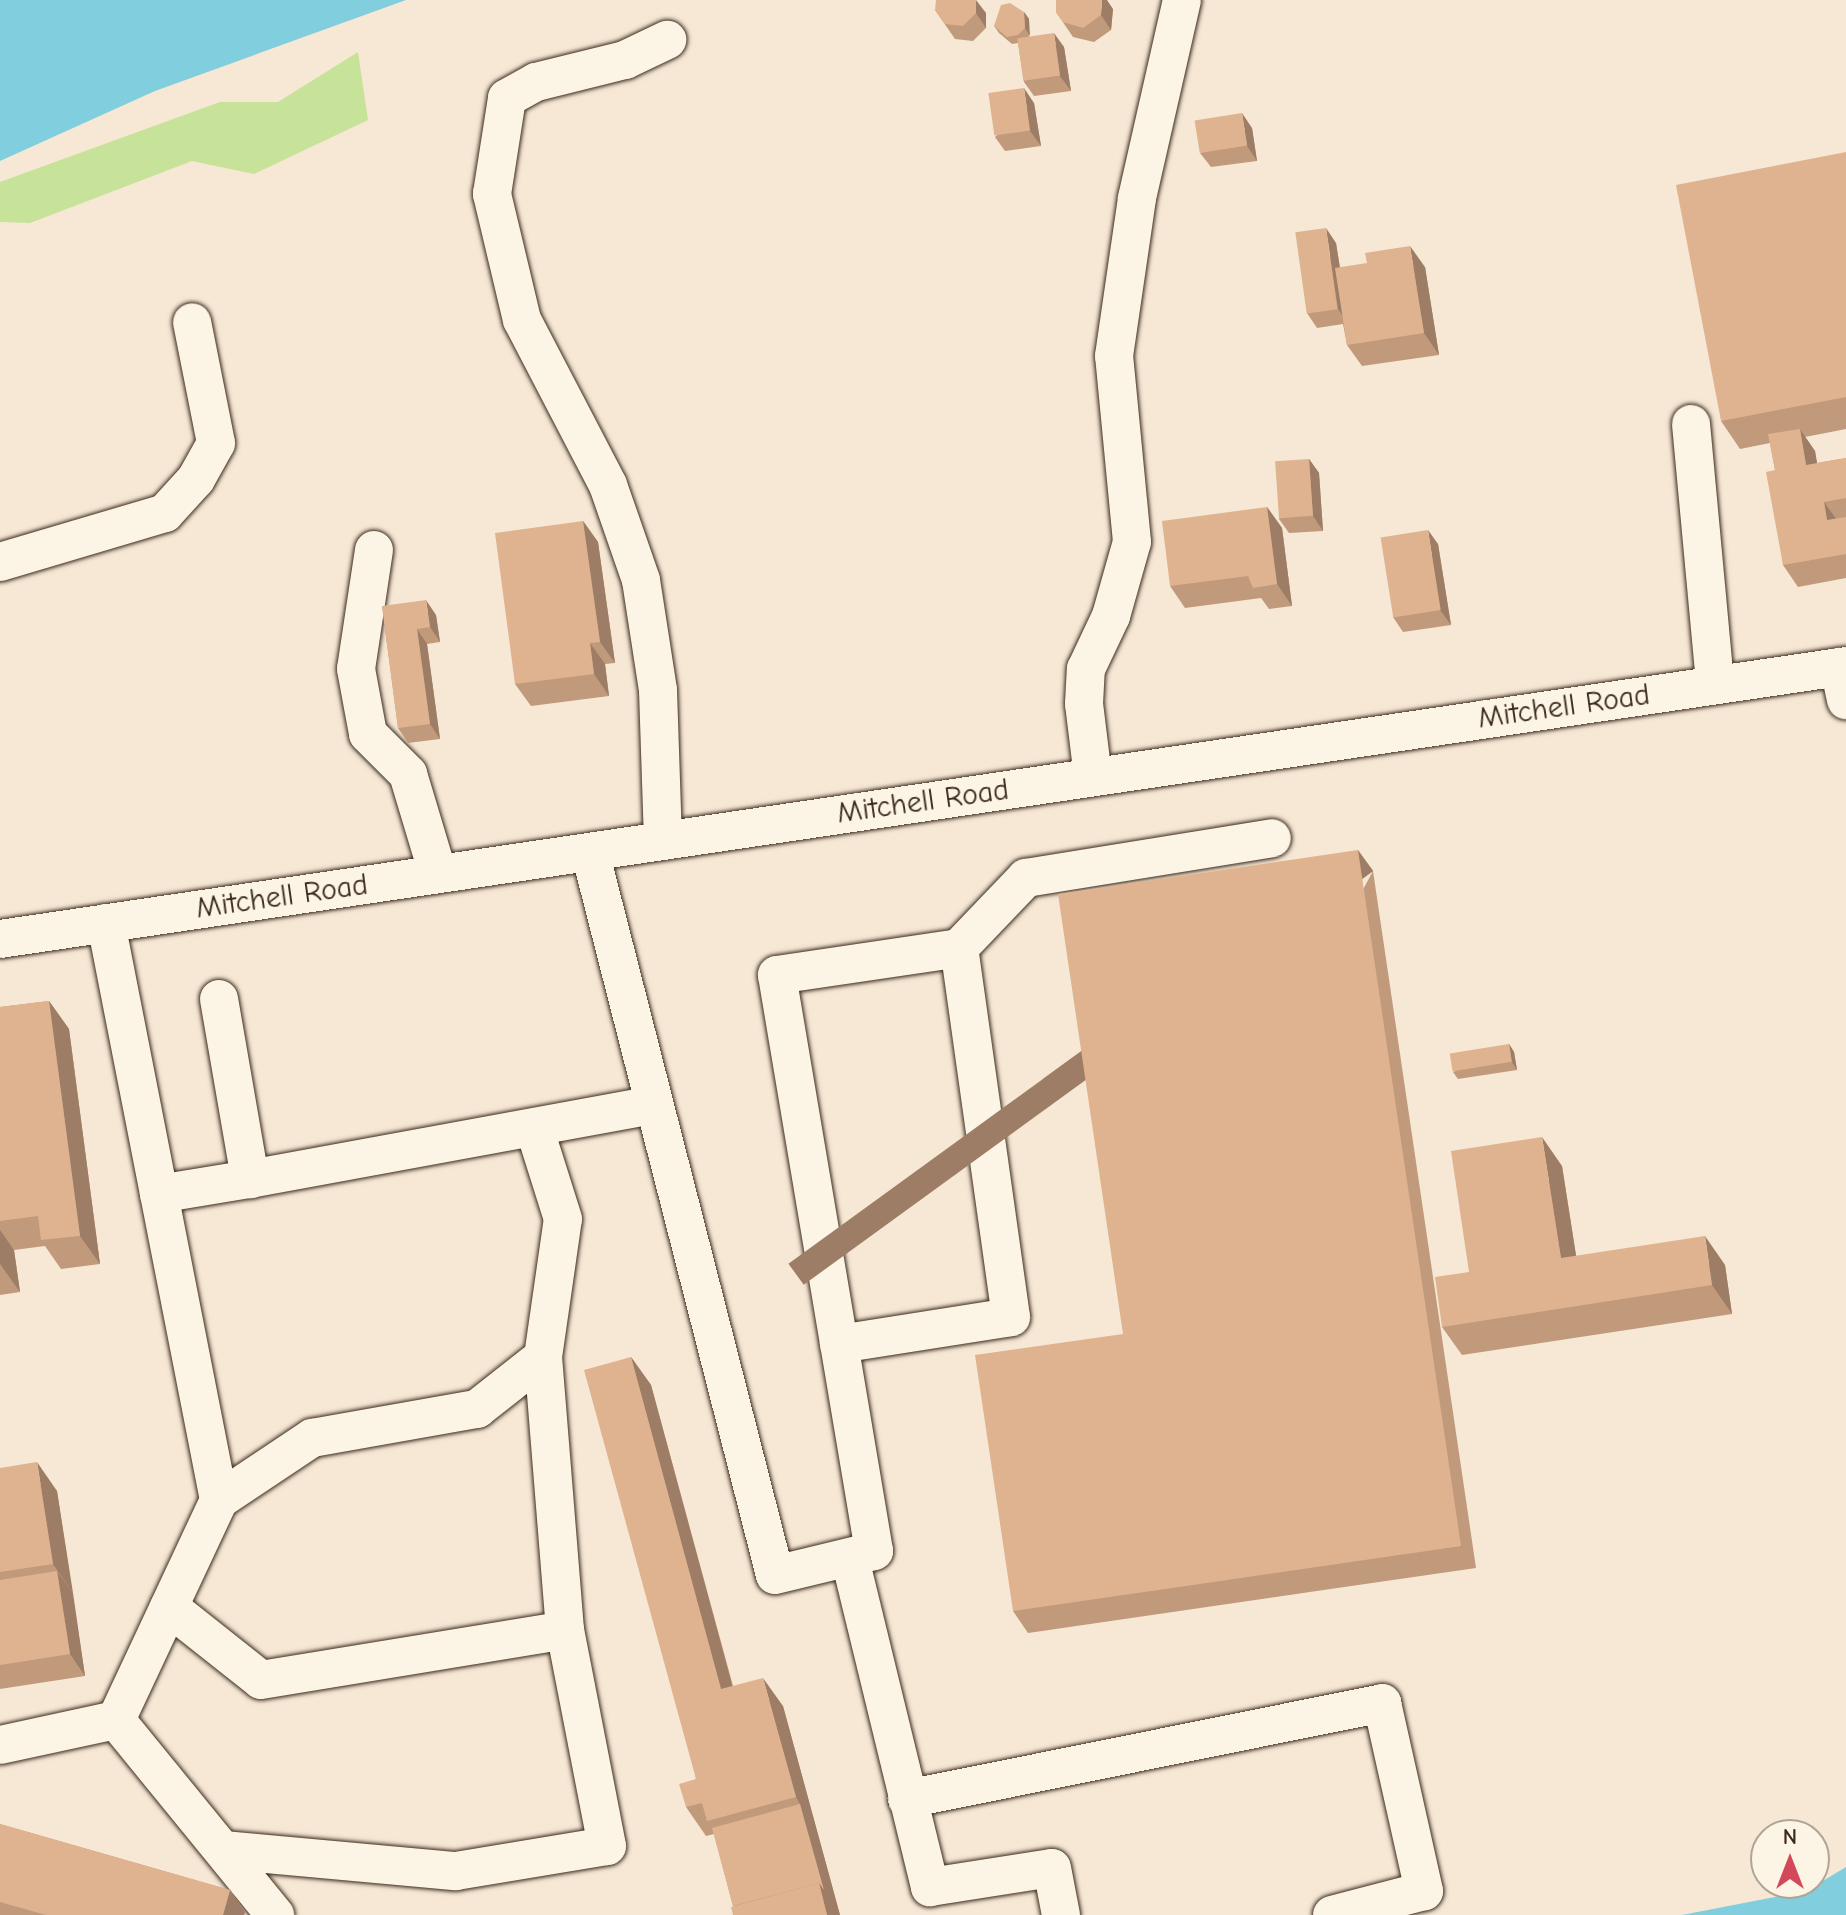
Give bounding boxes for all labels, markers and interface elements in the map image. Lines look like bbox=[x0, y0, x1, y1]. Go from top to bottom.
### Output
street label: Mitchell Road bbox=[1476, 677, 1652, 737]
street label: Mitchell Road bbox=[835, 772, 1011, 832]
street label: Mitchell Road bbox=[194, 867, 370, 927]
north arrow bbox=[1750, 1819, 1830, 1899]
text: N bbox=[1783, 1824, 1797, 1850]

